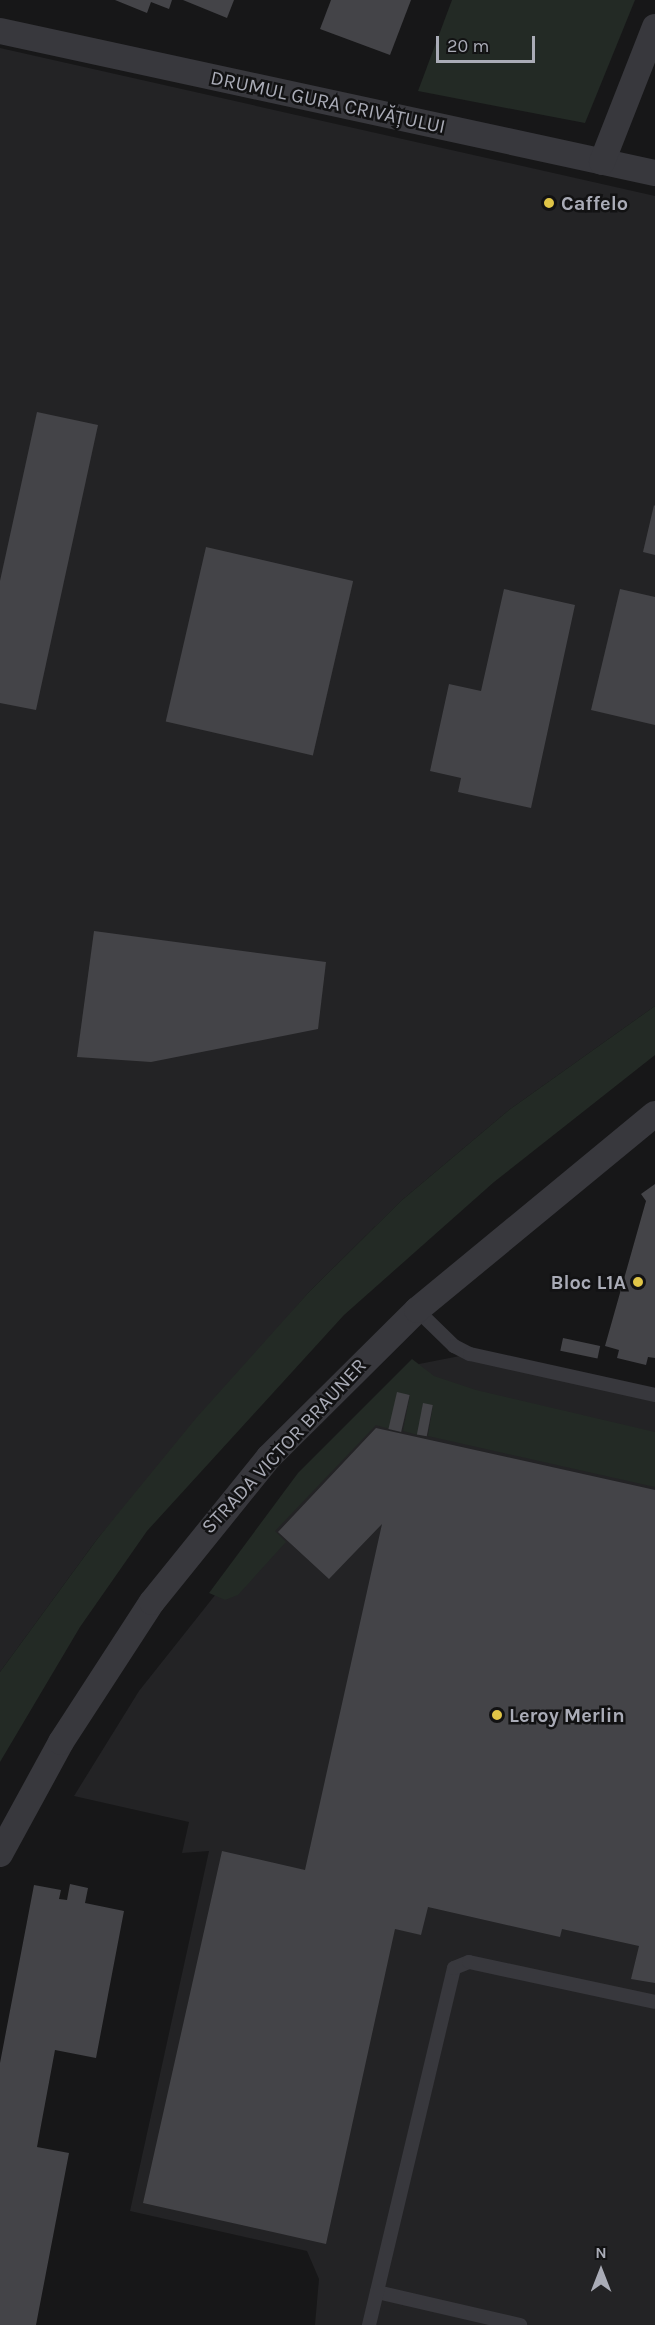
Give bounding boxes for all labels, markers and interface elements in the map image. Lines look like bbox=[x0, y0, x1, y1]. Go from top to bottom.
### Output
scale bar bbox=[439, 24, 538, 62]
text: 20 m bbox=[447, 35, 489, 57]
street label: DRUMUL GURA CRIVĂȚULUI bbox=[208, 65, 448, 139]
place label: Caffelo bbox=[561, 191, 628, 215]
marker: Caffelo bbox=[542, 196, 556, 210]
place label: Bloc L1A bbox=[550, 1270, 626, 1294]
marker: Bloc L1A bbox=[631, 1275, 645, 1289]
street label: STRADA VICTOR BRAUNER bbox=[197, 1353, 371, 1539]
place label: Leroy Merlin bbox=[509, 1703, 625, 1727]
marker: Leroy Merlin bbox=[490, 1708, 504, 1722]
north arrow bbox=[571, 2241, 631, 2301]
text: N bbox=[595, 2243, 607, 2262]

